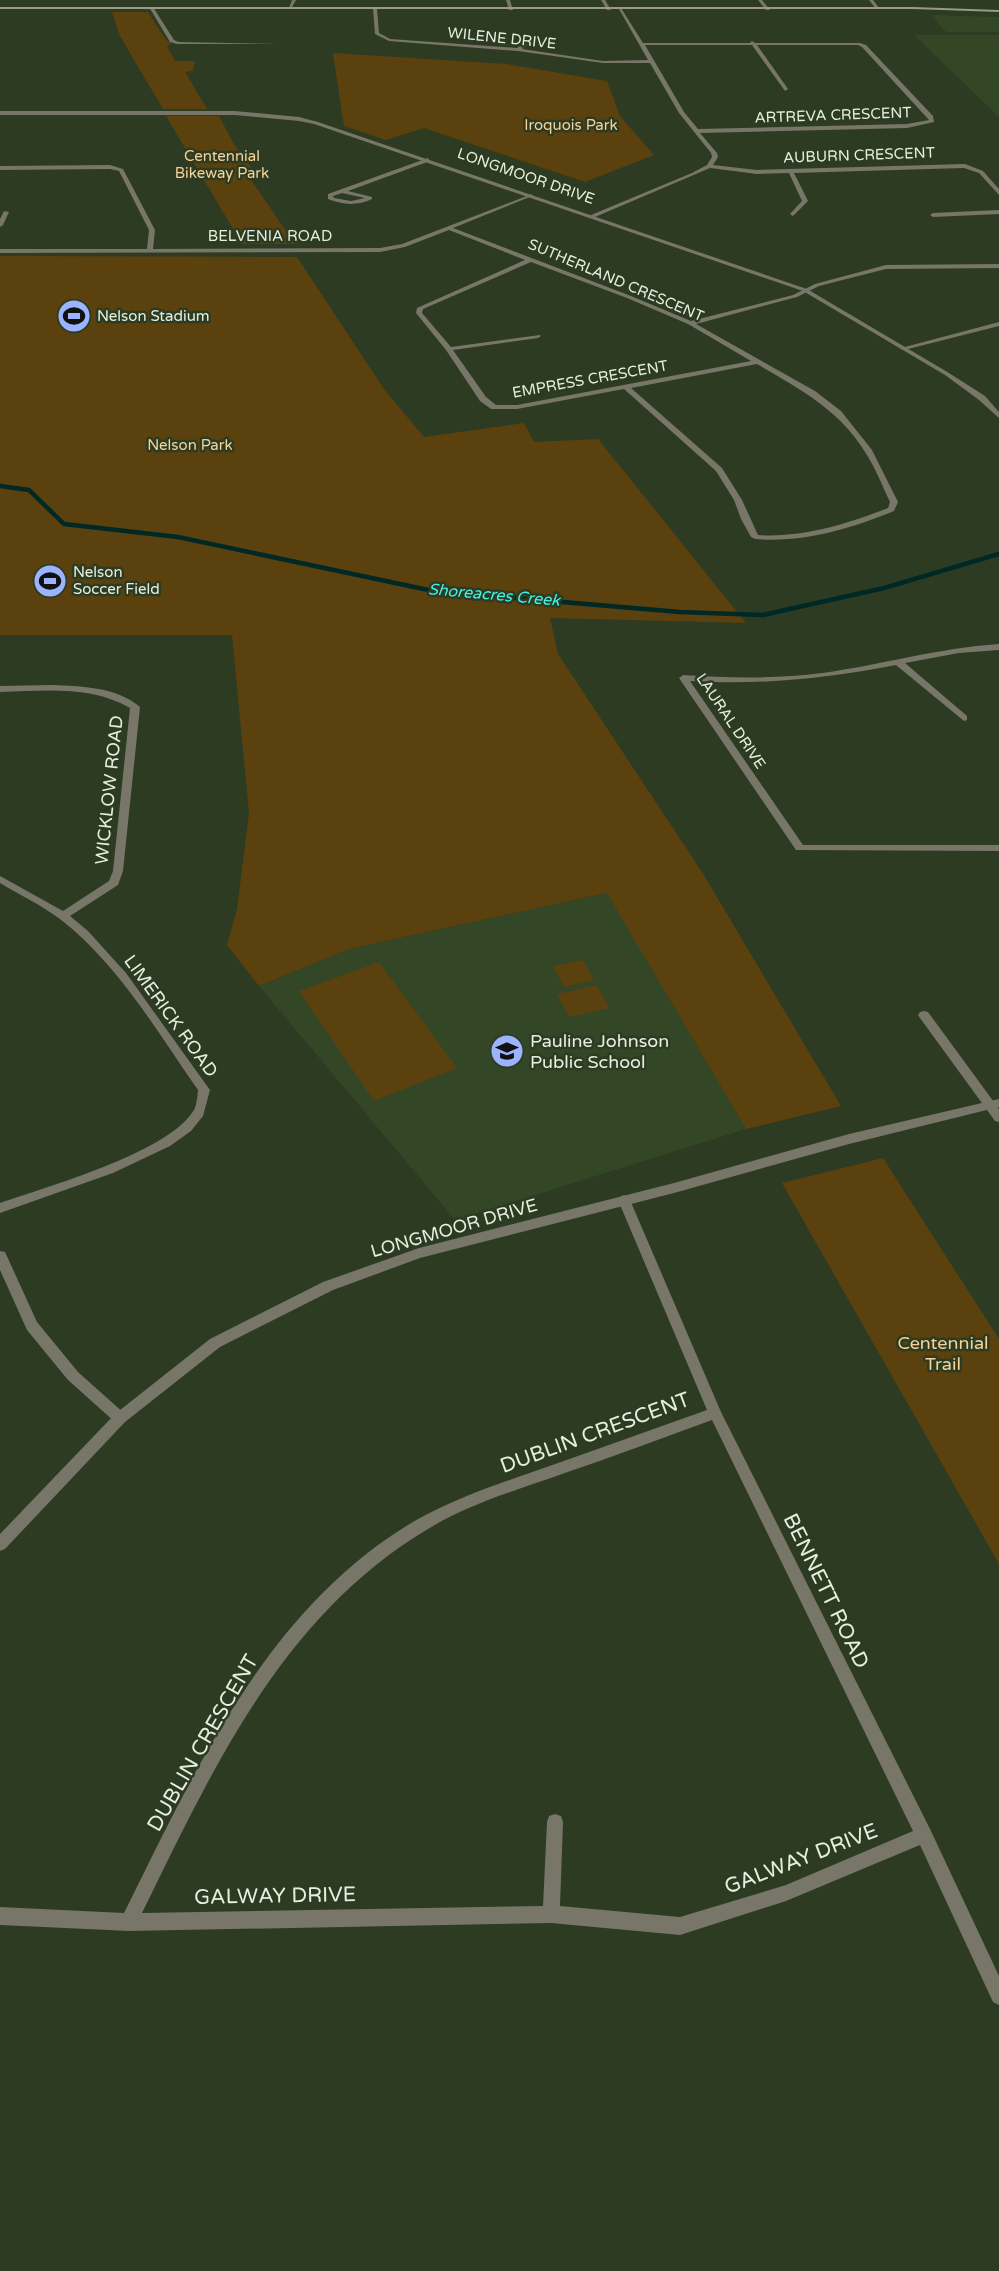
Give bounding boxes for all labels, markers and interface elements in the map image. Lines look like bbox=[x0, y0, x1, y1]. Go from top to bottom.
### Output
street label: WILENE DRIVE bbox=[447, 23, 557, 53]
street label: ARTREVA CRESCENT bbox=[754, 103, 912, 127]
park label: Iroquois Park bbox=[524, 116, 618, 134]
street label: AUBURN CRESCENT bbox=[783, 143, 935, 167]
street label: LONGMOOR DRIVE bbox=[455, 144, 597, 208]
park label: Centennial Bikeway Park bbox=[175, 147, 269, 182]
street label: BELVENIA ROAD bbox=[208, 227, 332, 245]
street label: SUTHERLAND CRESCENT bbox=[525, 235, 707, 325]
sports icon: Nelson Stadium bbox=[56, 298, 92, 334]
place label: Nelson Stadium bbox=[97, 307, 210, 325]
street label: EMPRESS CRESCENT bbox=[511, 356, 669, 402]
park label: Nelson Park bbox=[147, 436, 233, 454]
sports icon: Nelson Soccer Field bbox=[32, 563, 68, 599]
place label: Nelson Soccer Field bbox=[73, 563, 160, 598]
water label: Shoreacres Creek bbox=[427, 579, 562, 611]
street label: LAURAL DRIVE bbox=[692, 670, 770, 772]
street label: WICKLOW ROAD bbox=[90, 714, 128, 866]
street label: LIMERICK ROAD bbox=[119, 951, 223, 1081]
place label: Pauline Johnson Public School bbox=[530, 1030, 669, 1073]
school or university icon: Pauline Johnson Public School bbox=[489, 1033, 525, 1069]
street label: LONGMOOR DRIVE bbox=[368, 1194, 540, 1262]
park label: Centennial Trail bbox=[897, 1332, 989, 1375]
street label: DUBLIN CRESCENT bbox=[497, 1387, 694, 1479]
street label: BENNETT ROAD bbox=[778, 1509, 874, 1673]
street label: DUBLIN CRESCENT bbox=[142, 1650, 264, 1836]
street label: GALWAY DRIVE bbox=[721, 1818, 881, 1900]
street label: GALWAY DRIVE bbox=[194, 1882, 356, 1910]

